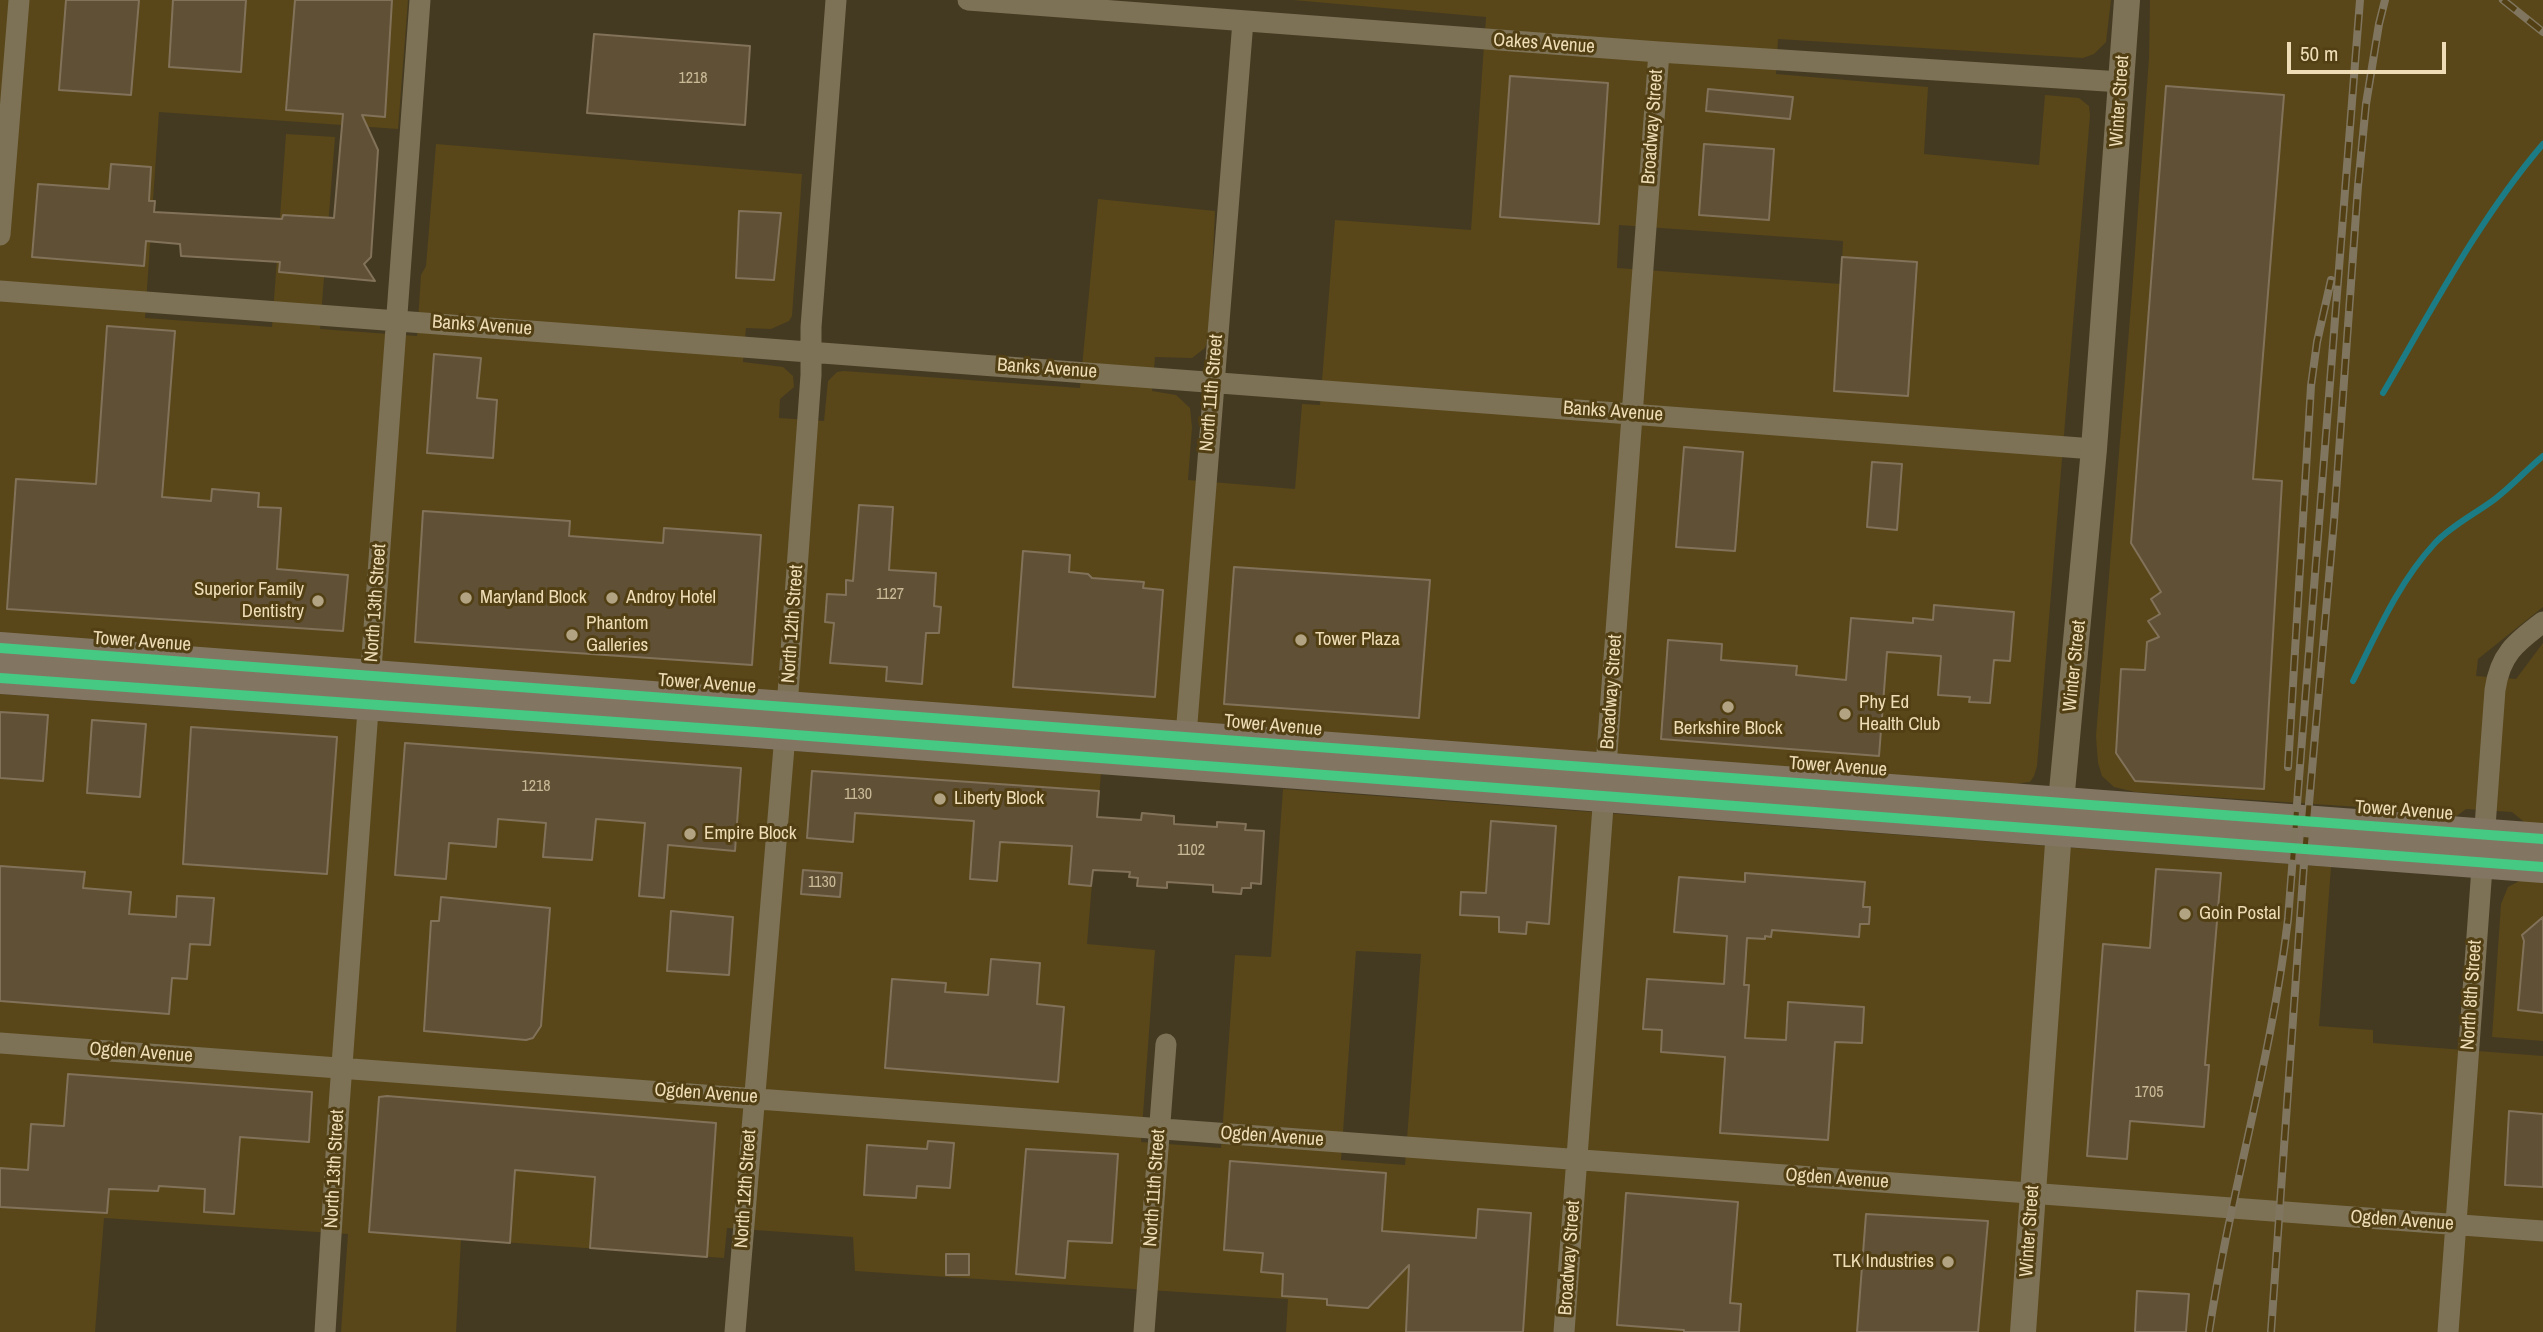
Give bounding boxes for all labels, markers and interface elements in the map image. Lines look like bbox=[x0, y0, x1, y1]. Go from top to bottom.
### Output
scale bar bbox=[2291, 28, 2450, 72]
street label: Oakes Avenue bbox=[1492, 29, 1596, 59]
text: 50 m bbox=[2300, 39, 2338, 68]
street label: Winter Street bbox=[2105, 54, 2135, 148]
house number: 1218 bbox=[678, 69, 708, 89]
street label: Broadway Street bbox=[1638, 69, 1668, 185]
street label: Banks Avenue bbox=[431, 311, 533, 341]
street label: North 11th Street bbox=[1196, 333, 1228, 453]
street label: Banks Avenue bbox=[996, 354, 1098, 384]
street label: Banks Avenue bbox=[1562, 397, 1664, 427]
street label: North 13th Street bbox=[360, 543, 392, 663]
street label: North 12th Street bbox=[777, 564, 809, 684]
place label: Superior Family Dentistry bbox=[194, 579, 304, 623]
house number: 1127 bbox=[876, 585, 904, 605]
place label: Maryland Block bbox=[480, 587, 586, 609]
place label: Androy Hotel bbox=[626, 587, 716, 609]
marker: Maryland Block bbox=[458, 590, 474, 606]
marker: Androy Hotel bbox=[604, 590, 620, 606]
marker: Superior Family Dentistry bbox=[310, 593, 326, 609]
place label: Phantom Galleries bbox=[586, 613, 648, 657]
street label: Winter Street bbox=[2059, 619, 2091, 713]
street label: Tower Avenue bbox=[92, 627, 192, 657]
marker: Phantom Galleries bbox=[564, 627, 580, 643]
place label: Tower Plaza bbox=[1315, 629, 1400, 651]
marker: Tower Plaza bbox=[1293, 632, 1309, 648]
street label: Broadway Street bbox=[1597, 634, 1627, 750]
street label: Tower Avenue bbox=[657, 669, 757, 699]
place label: Phy Ed Health Club bbox=[1859, 692, 1940, 736]
marker: Berkshire Block bbox=[1720, 699, 1736, 715]
marker: Phy Ed Health Club bbox=[1837, 706, 1853, 722]
street label: Tower Avenue bbox=[1223, 710, 1323, 742]
place label: Berkshire Block bbox=[1673, 718, 1783, 740]
street label: Tower Avenue bbox=[1788, 752, 1888, 782]
house number: 1218 bbox=[521, 777, 551, 797]
house number: 1130 bbox=[844, 785, 872, 805]
place label: Liberty Block bbox=[954, 788, 1044, 810]
marker: Liberty Block bbox=[932, 791, 948, 807]
street label: Tower Avenue bbox=[2354, 796, 2454, 826]
place label: Empire Block bbox=[704, 823, 797, 845]
marker: Empire Block bbox=[682, 826, 698, 842]
house number: 1102 bbox=[1177, 841, 1205, 861]
house number: 1130 bbox=[808, 873, 836, 893]
place label: Goin Postal bbox=[2199, 903, 2280, 925]
marker: Goin Postal bbox=[2177, 906, 2193, 922]
street label: North 8th Street bbox=[2457, 939, 2487, 1051]
street label: Ogden Avenue bbox=[88, 1038, 194, 1068]
street label: Ogden Avenue bbox=[653, 1079, 759, 1109]
house number: 1705 bbox=[2134, 1083, 2164, 1103]
street label: North 13th Street bbox=[321, 1109, 349, 1229]
street label: Ogden Avenue bbox=[1219, 1122, 1325, 1152]
street label: North 12th Street bbox=[730, 1129, 762, 1249]
street label: North 11th Street bbox=[1140, 1129, 1170, 1247]
street label: Ogden Avenue bbox=[1784, 1164, 1890, 1194]
street label: Winter Street bbox=[2015, 1184, 2045, 1278]
street label: Broadway Street bbox=[1555, 1200, 1585, 1316]
street label: Ogden Avenue bbox=[2349, 1206, 2455, 1236]
place label: TLK Industries bbox=[1833, 1251, 1934, 1273]
marker: TLK Industries bbox=[1940, 1254, 1956, 1270]

